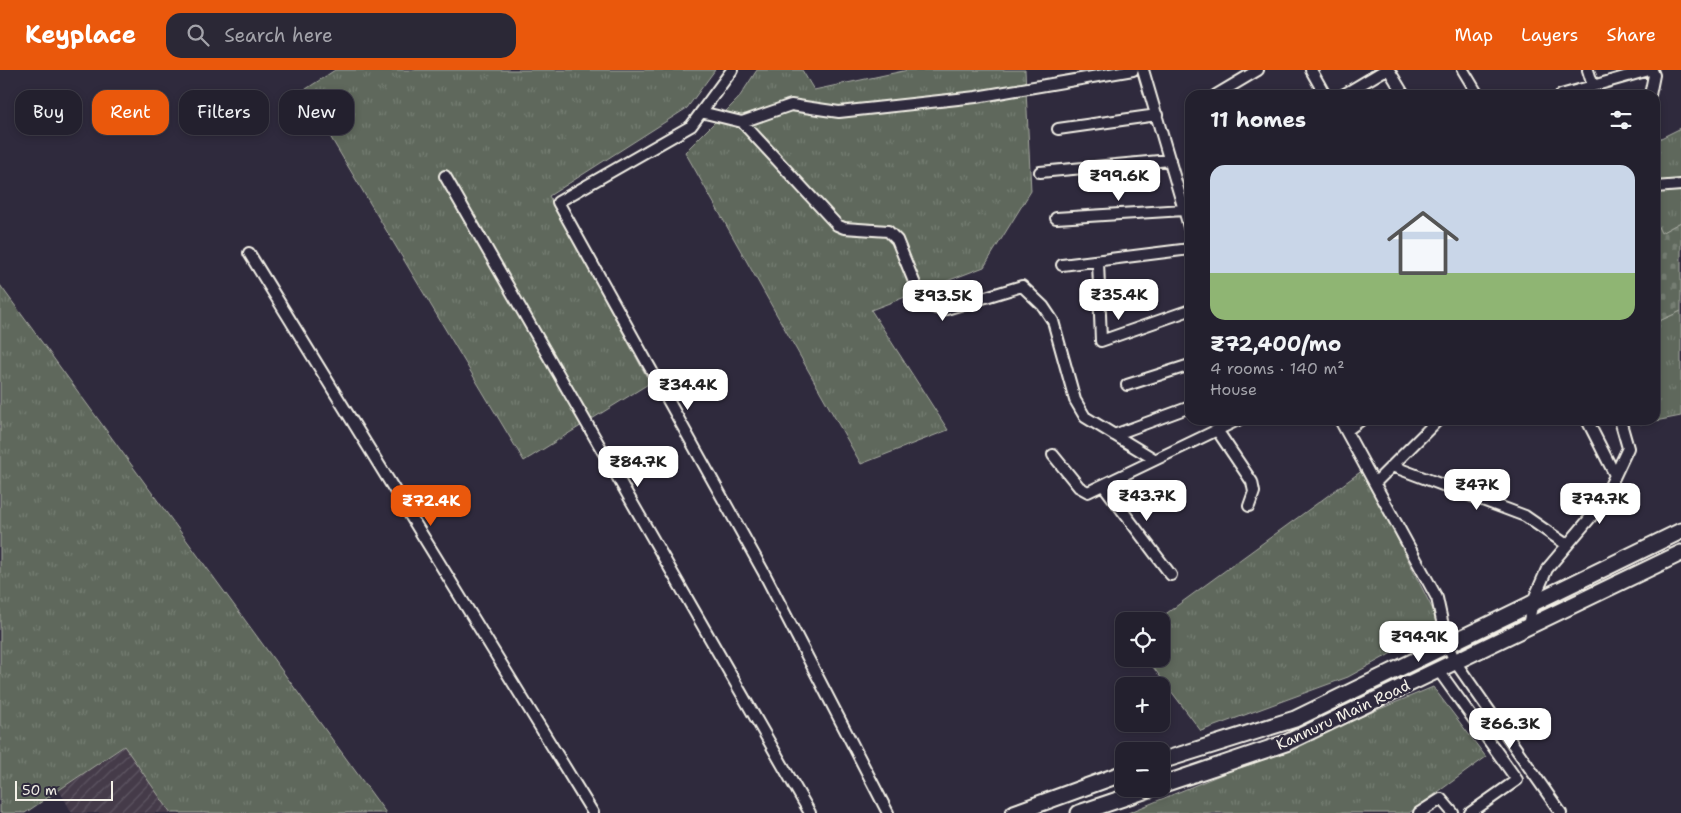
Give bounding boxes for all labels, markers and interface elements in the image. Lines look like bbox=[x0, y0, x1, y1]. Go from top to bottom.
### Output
search box bbox=[166, 13, 516, 58]
text: Keyplace bbox=[25, 19, 136, 51]
icon: search bbox=[184, 21, 212, 49]
text: Search here bbox=[224, 23, 333, 48]
text: Map bbox=[1455, 23, 1493, 47]
text: Layers bbox=[1521, 23, 1578, 47]
text: Share bbox=[1606, 23, 1656, 47]
chip: Buy bbox=[15, 90, 82, 135]
chip: Rent bbox=[92, 90, 169, 135]
chip: Filters bbox=[179, 90, 269, 135]
chip: New bbox=[279, 90, 354, 135]
text: 11 homes bbox=[1210, 106, 1306, 134]
icon: filters bbox=[1607, 106, 1635, 134]
pin: ₹99.6K bbox=[1078, 160, 1160, 202]
text: ₹99.6K bbox=[1089, 165, 1149, 186]
icon: home bbox=[1378, 198, 1468, 288]
pin: ₹35.4K bbox=[1078, 278, 1160, 321]
pin: ₹93.5K bbox=[902, 280, 984, 322]
text: ₹35.4K bbox=[1090, 284, 1148, 305]
text: ₹93.5K bbox=[914, 285, 972, 306]
text: ₹72,400/mo bbox=[1210, 330, 1341, 358]
text: 4 rooms · 140 m² bbox=[1210, 358, 1345, 379]
pin: ₹34.4K bbox=[647, 368, 729, 411]
text: ₹34.4K bbox=[659, 374, 717, 395]
text: House bbox=[1210, 379, 1257, 400]
pin: ₹84.7K bbox=[597, 446, 679, 488]
text: ₹84.7K bbox=[609, 451, 667, 472]
pin: ₹47K bbox=[1447, 468, 1507, 511]
text: ₹47K bbox=[1455, 474, 1499, 495]
pin: ₹43.7K bbox=[1106, 480, 1188, 522]
pin: ₹74.7K bbox=[1559, 482, 1641, 525]
pin: ₹72.4K bbox=[390, 484, 472, 527]
text: ₹43.7K bbox=[1118, 485, 1176, 506]
text: ₹74.7K bbox=[1571, 488, 1629, 509]
text: ₹72.4K bbox=[402, 490, 460, 511]
map controls bbox=[1115, 612, 1170, 797]
button: locate bbox=[1115, 612, 1170, 667]
pin: ₹94.9K bbox=[1378, 620, 1460, 663]
text: ₹94.9K bbox=[1390, 626, 1448, 647]
street label: Kannuru Main Road bbox=[1273, 675, 1414, 755]
button: + bbox=[1115, 677, 1170, 732]
pin: ₹66.3K bbox=[1469, 708, 1551, 750]
text: ₹66.3K bbox=[1480, 713, 1540, 734]
button: − bbox=[1115, 742, 1170, 797]
scale bar bbox=[15, 778, 112, 801]
text: 50 m bbox=[22, 781, 57, 799]

